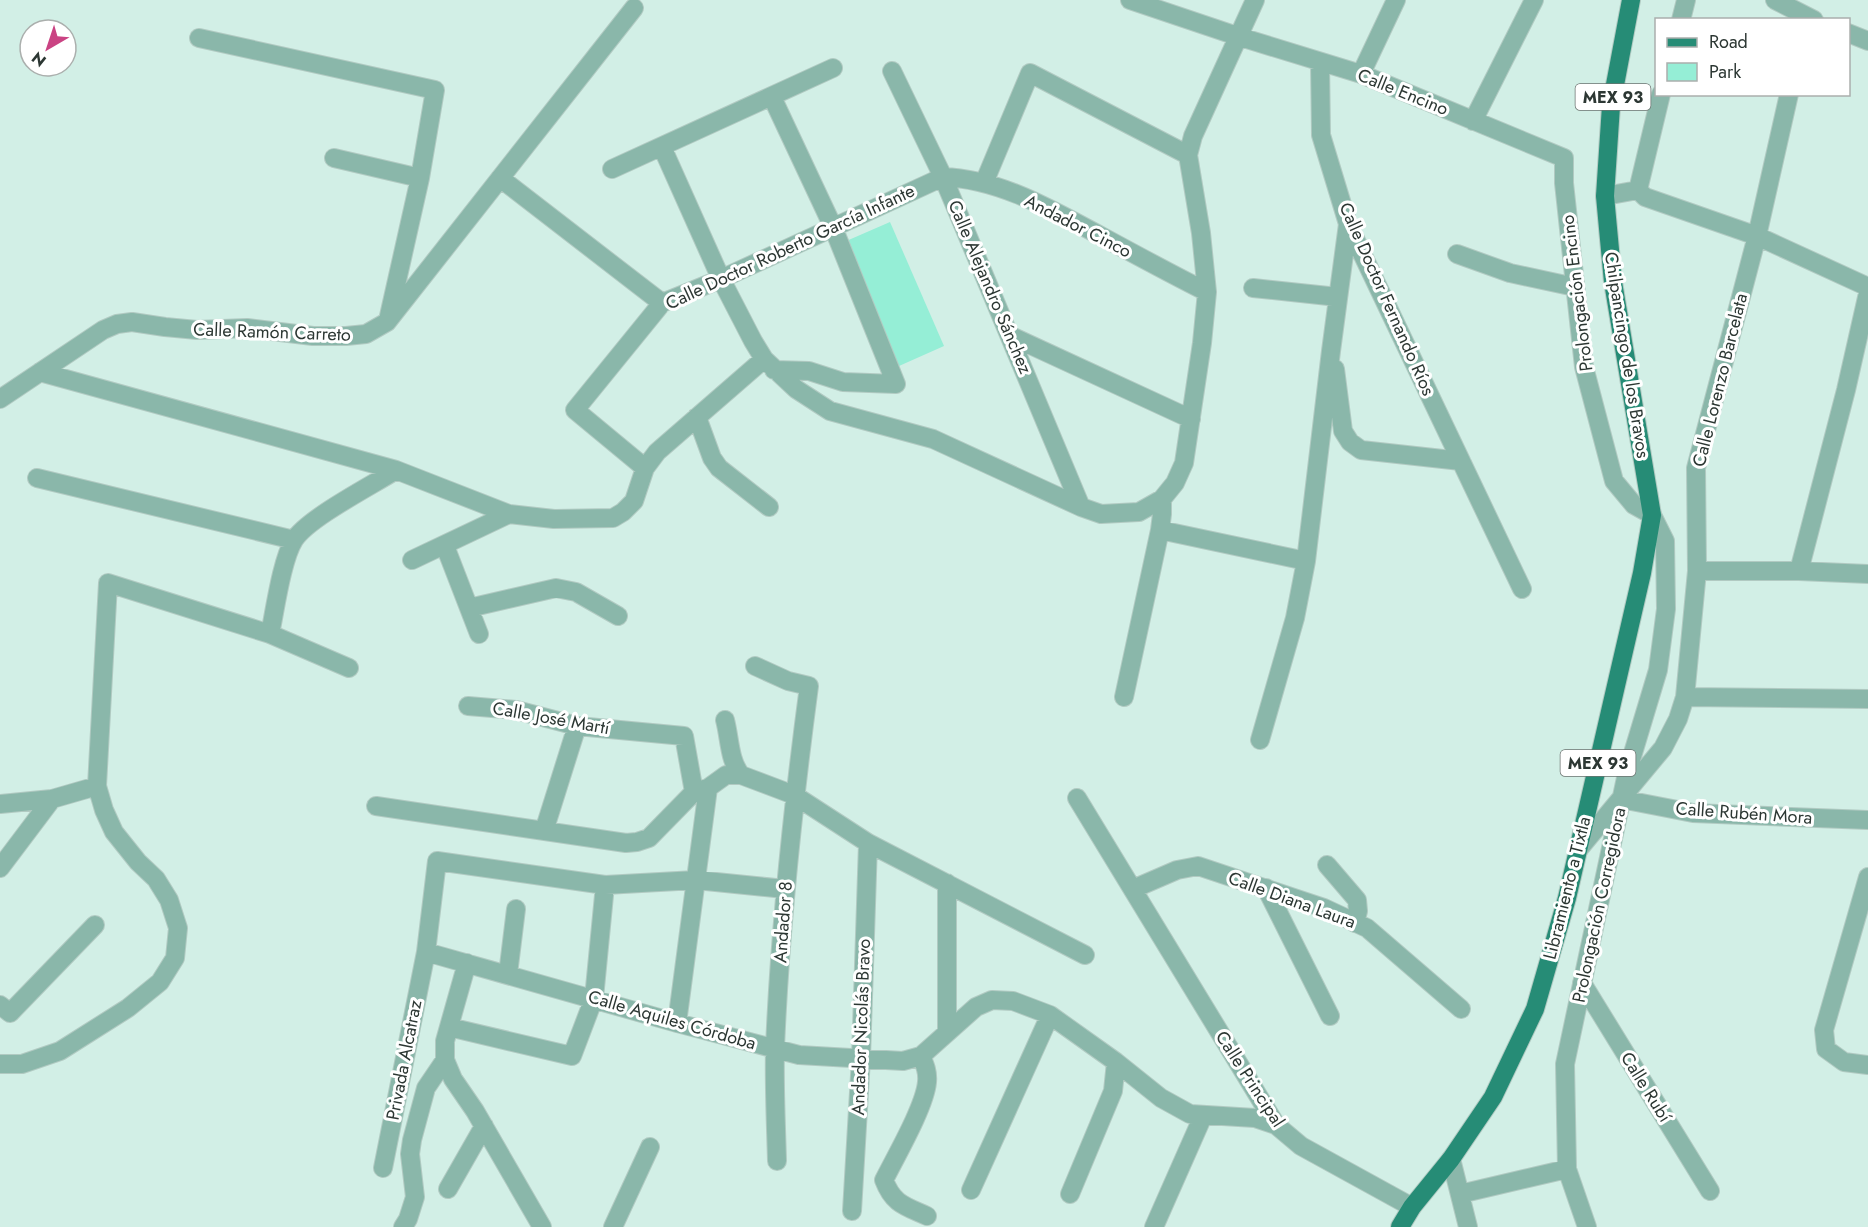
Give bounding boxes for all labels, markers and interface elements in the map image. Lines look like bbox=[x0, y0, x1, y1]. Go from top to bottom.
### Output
north arrow bbox=[18, 18, 78, 78]
legend bbox=[1655, 18, 1850, 96]
text: Road bbox=[1709, 29, 1748, 55]
text: N bbox=[27, 46, 51, 72]
text: Park bbox=[1709, 59, 1741, 85]
street label: Calle Encino bbox=[1354, 62, 1452, 122]
road number: MEX 93 bbox=[1576, 84, 1650, 110]
street label: Calle Doctor Roberto García Infante bbox=[661, 178, 919, 316]
street label: Andador Cinco bbox=[1020, 188, 1136, 264]
street label: Calle Alejandro Sánchez bbox=[942, 196, 1039, 379]
street label: Calle Doctor Fernando Ríos bbox=[1333, 198, 1441, 400]
street label: Prolongación Encino bbox=[1554, 213, 1599, 373]
street label: Chilpancingo de los Bravos bbox=[1598, 250, 1656, 460]
street label: Calle Lorenzo Barcelata bbox=[1686, 291, 1754, 469]
street label: Calle Ramón Carreto bbox=[193, 316, 352, 348]
street label: Calle José Martí bbox=[490, 695, 613, 741]
road number: MEX 93 bbox=[1560, 750, 1636, 776]
street label: Calle Rubén Mora bbox=[1675, 795, 1813, 831]
street label: Prolongación Corregidora bbox=[1566, 805, 1632, 1005]
street label: Libramiento a Tixtla bbox=[1537, 814, 1597, 962]
street label: Calle Diana Laura bbox=[1225, 865, 1359, 935]
street label: Andador 8 bbox=[767, 880, 799, 964]
street label: Andador Nicolás Bravo bbox=[845, 938, 877, 1116]
street label: Calle Aquiles Córdoba bbox=[585, 984, 759, 1056]
street label: Privada Alcatraz bbox=[380, 997, 429, 1122]
street label: Calle Principal bbox=[1209, 1026, 1291, 1132]
street label: Calle Rubí bbox=[1614, 1047, 1678, 1128]

